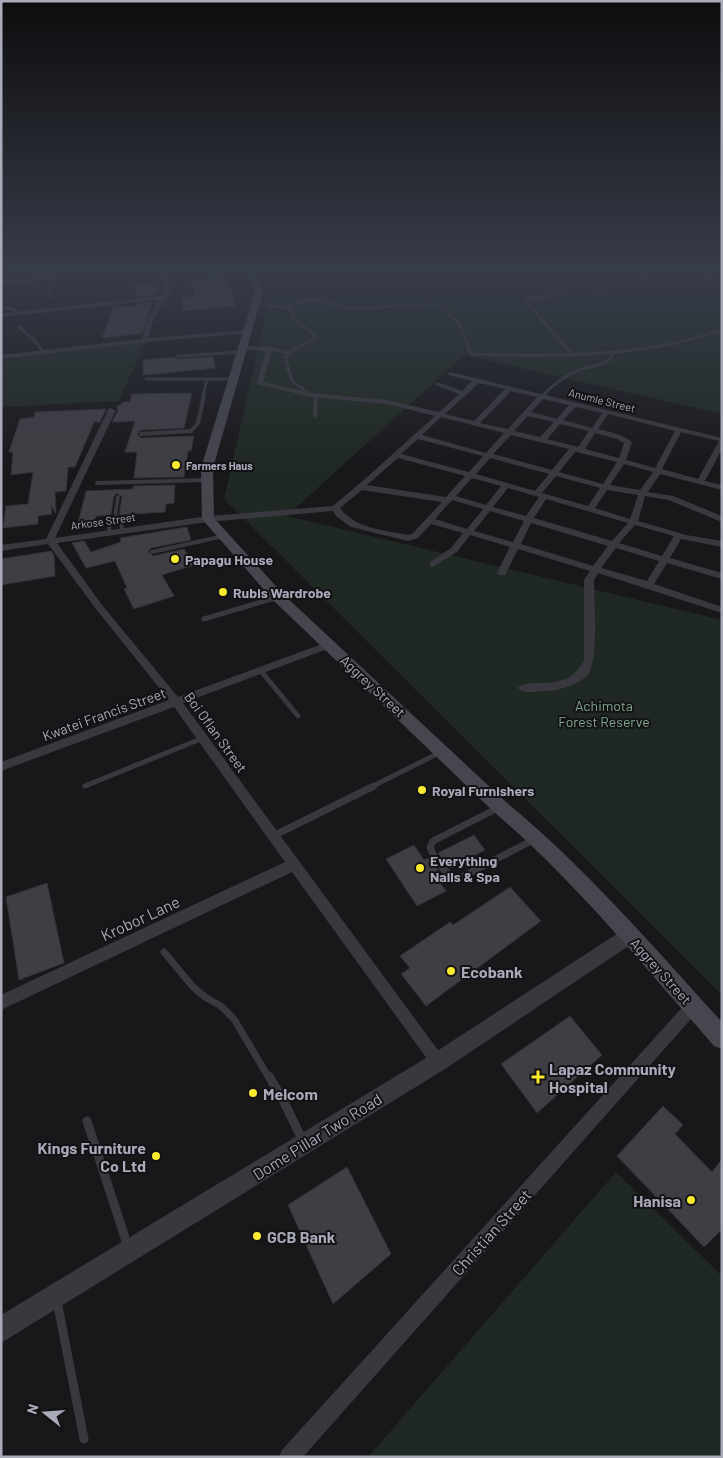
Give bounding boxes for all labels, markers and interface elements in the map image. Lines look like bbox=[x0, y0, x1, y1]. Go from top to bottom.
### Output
street label: Anumle Street bbox=[567, 385, 637, 415]
marker: Farmers Haus bbox=[170, 459, 182, 471]
place label: Farmers Haus bbox=[186, 459, 253, 472]
street label: Arkose Street bbox=[70, 510, 136, 532]
place label: Papagu House bbox=[185, 551, 273, 568]
marker: Papagu House bbox=[169, 553, 181, 565]
place label: Rubis Wardrobe bbox=[233, 584, 331, 601]
marker: Rubis Wardrobe bbox=[217, 586, 229, 598]
street label: Aggrey Street bbox=[337, 651, 409, 721]
street label: Kwatei Francis Street bbox=[40, 684, 168, 744]
street label: Boi Oflan Street bbox=[181, 688, 251, 776]
park label: Achimota Forest Reserve bbox=[558, 697, 650, 730]
place label: Royal Furnishers bbox=[432, 782, 534, 799]
marker: Royal Furnishers bbox=[416, 784, 428, 796]
place label: Everything Nails & Spa bbox=[430, 852, 500, 885]
marker: Everything Nails & Spa bbox=[414, 862, 426, 874]
street label: Krobor Lane bbox=[98, 891, 182, 945]
street label: Aggrey Street bbox=[627, 934, 695, 1008]
place label: Ecobank bbox=[461, 962, 523, 981]
marker: Ecobank bbox=[445, 965, 457, 977]
place label: Lapaz Community Hospital bbox=[549, 1059, 676, 1096]
marker: Lapaz Community Hospital bbox=[531, 1070, 545, 1084]
place label: Melcom bbox=[263, 1084, 318, 1103]
marker: Melcom bbox=[247, 1087, 259, 1099]
street label: Dome Pillar Two Road bbox=[249, 1089, 385, 1183]
place label: Kings Furniture Co Ltd bbox=[38, 1138, 146, 1175]
marker: Kings Furniture Co Ltd bbox=[150, 1150, 162, 1162]
street label: Christian Street bbox=[447, 1185, 535, 1279]
place label: Hanisa bbox=[633, 1191, 681, 1210]
marker: Hanisa bbox=[685, 1194, 697, 1206]
place label: GCB Bank bbox=[267, 1227, 336, 1246]
marker: GCB Bank bbox=[251, 1230, 263, 1242]
north arrow bbox=[20, 1388, 70, 1438]
text: N bbox=[23, 1402, 42, 1416]

